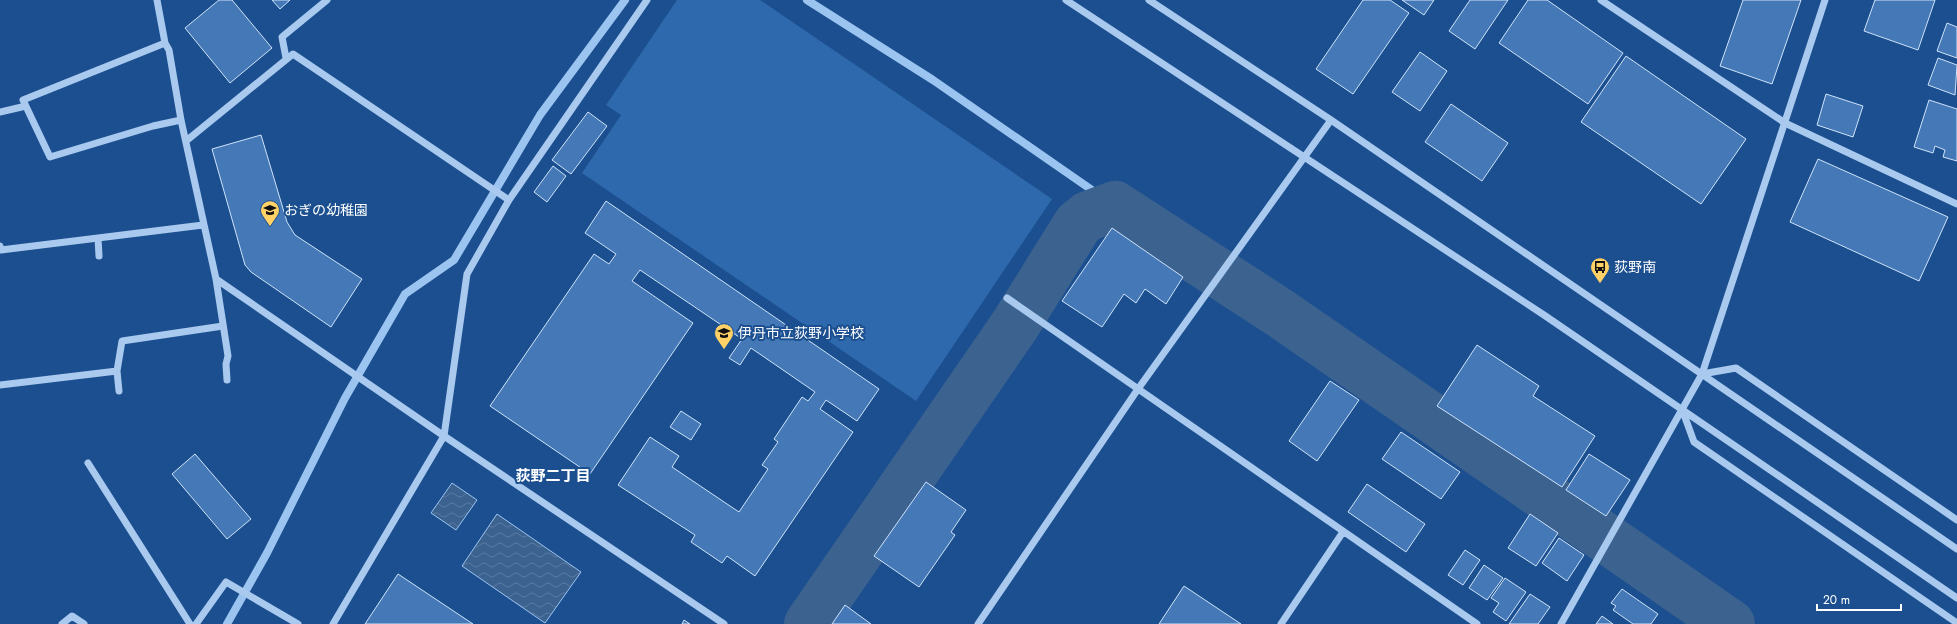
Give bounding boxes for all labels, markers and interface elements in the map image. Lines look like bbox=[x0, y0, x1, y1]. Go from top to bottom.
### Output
school or university icon: おぎの幼稚園 bbox=[259, 199, 281, 227]
place label: おぎの幼稚園 bbox=[284, 200, 368, 220]
bus stop icon: 荻野南 bbox=[1589, 256, 1611, 284]
place label: 荻野南 bbox=[1614, 257, 1656, 277]
school or university icon: 伊丹市立荻野小学校 bbox=[713, 322, 735, 350]
place label: 伊丹市立荻野小学校 bbox=[738, 323, 864, 343]
district label: 荻野二丁目 bbox=[515, 465, 591, 487]
scale bar bbox=[1817, 586, 1901, 612]
text: 20 m bbox=[1823, 591, 1850, 609]

